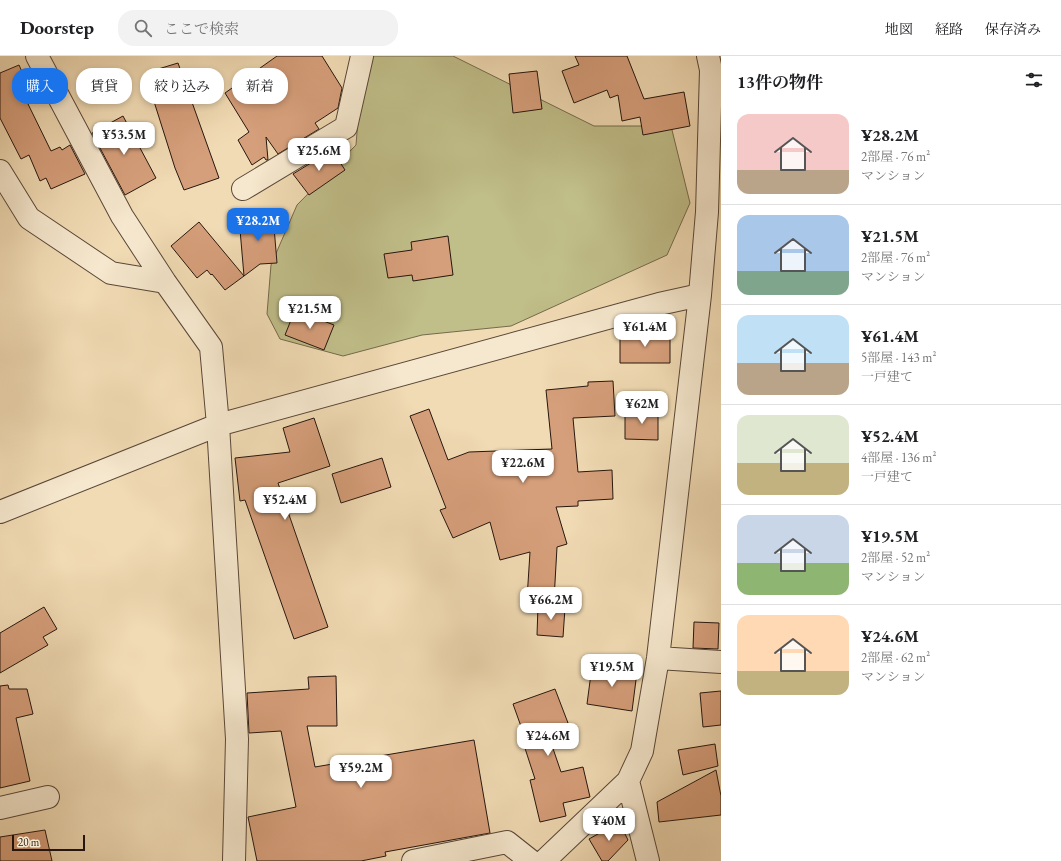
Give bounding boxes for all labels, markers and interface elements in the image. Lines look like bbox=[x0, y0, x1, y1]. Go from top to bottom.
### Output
search box bbox=[118, 10, 398, 46]
text: Doorstep bbox=[20, 15, 94, 40]
icon: search bbox=[132, 17, 154, 39]
text: ここで検索 bbox=[164, 19, 239, 38]
text: 地図 bbox=[885, 20, 913, 38]
text: 経路 bbox=[935, 20, 963, 38]
text: 保存済み bbox=[985, 20, 1041, 38]
chip: 購入 bbox=[12, 68, 68, 104]
chip: 賃貸 bbox=[76, 68, 132, 104]
chip: 絞り込み bbox=[140, 68, 224, 104]
chip: 新着 bbox=[232, 68, 288, 104]
icon: filters bbox=[1023, 69, 1045, 91]
text: 13件の物件 bbox=[737, 71, 823, 93]
pin: ¥53.5M bbox=[91, 122, 157, 156]
text: ¥28.2M bbox=[861, 124, 919, 146]
text: ¥53.5M bbox=[102, 126, 146, 143]
icon: home bbox=[769, 130, 817, 178]
pin: ¥25.6M bbox=[286, 138, 352, 172]
text: ¥25.6M bbox=[297, 142, 341, 159]
text: 2部屋 · 76 m² bbox=[861, 148, 930, 165]
text: マンション bbox=[861, 167, 925, 184]
pin: ¥28.2M bbox=[225, 208, 291, 242]
text: ¥28.2M bbox=[236, 212, 280, 229]
text: ¥21.5M bbox=[861, 225, 919, 247]
icon: home bbox=[769, 231, 817, 279]
text: 2部屋 · 76 m² bbox=[861, 249, 930, 266]
text: マンション bbox=[861, 268, 925, 285]
pin: ¥21.5M bbox=[277, 296, 343, 330]
text: ¥21.5M bbox=[288, 300, 332, 317]
pin: ¥61.4M bbox=[612, 314, 678, 348]
text: ¥61.4M bbox=[623, 318, 667, 335]
text: ¥61.4M bbox=[861, 325, 919, 347]
icon: home bbox=[769, 331, 817, 379]
text: 5部屋 · 143 m² bbox=[861, 349, 936, 366]
text: 一戸建て bbox=[861, 368, 913, 385]
pin: ¥62M bbox=[618, 391, 666, 425]
text: ¥62M bbox=[625, 395, 659, 412]
text: ¥52.4M bbox=[861, 425, 919, 447]
icon: home bbox=[769, 431, 817, 479]
text: 4部屋 · 136 m² bbox=[861, 449, 936, 466]
pin: ¥22.6M bbox=[490, 450, 556, 484]
text: ¥22.6M bbox=[501, 454, 545, 471]
text: 一戸建て bbox=[861, 468, 913, 485]
pin: ¥52.4M bbox=[252, 487, 318, 521]
text: ¥52.4M bbox=[263, 491, 307, 508]
text: ¥19.5M bbox=[861, 525, 919, 547]
icon: home bbox=[769, 531, 817, 579]
text: 2部屋 · 52 m² bbox=[861, 549, 930, 566]
text: マンション bbox=[861, 568, 925, 585]
pin: ¥66.2M bbox=[518, 587, 584, 621]
text: ¥66.2M bbox=[529, 591, 573, 608]
text: ¥24.6M bbox=[861, 625, 919, 647]
icon: home bbox=[769, 631, 817, 679]
text: 2部屋 · 62 m² bbox=[861, 649, 930, 666]
pin: ¥19.5M bbox=[579, 654, 645, 688]
text: ¥19.5M bbox=[590, 658, 634, 675]
text: マンション bbox=[861, 668, 925, 685]
pin: ¥24.6M bbox=[515, 723, 581, 757]
text: ¥24.6M bbox=[526, 727, 570, 744]
pin: ¥59.2M bbox=[328, 755, 394, 789]
text: ¥59.2M bbox=[339, 759, 383, 776]
pin: ¥40M bbox=[585, 808, 633, 842]
text: ¥40M bbox=[592, 812, 626, 829]
scale bar bbox=[12, 833, 85, 852]
text: 20 m bbox=[18, 835, 39, 849]

